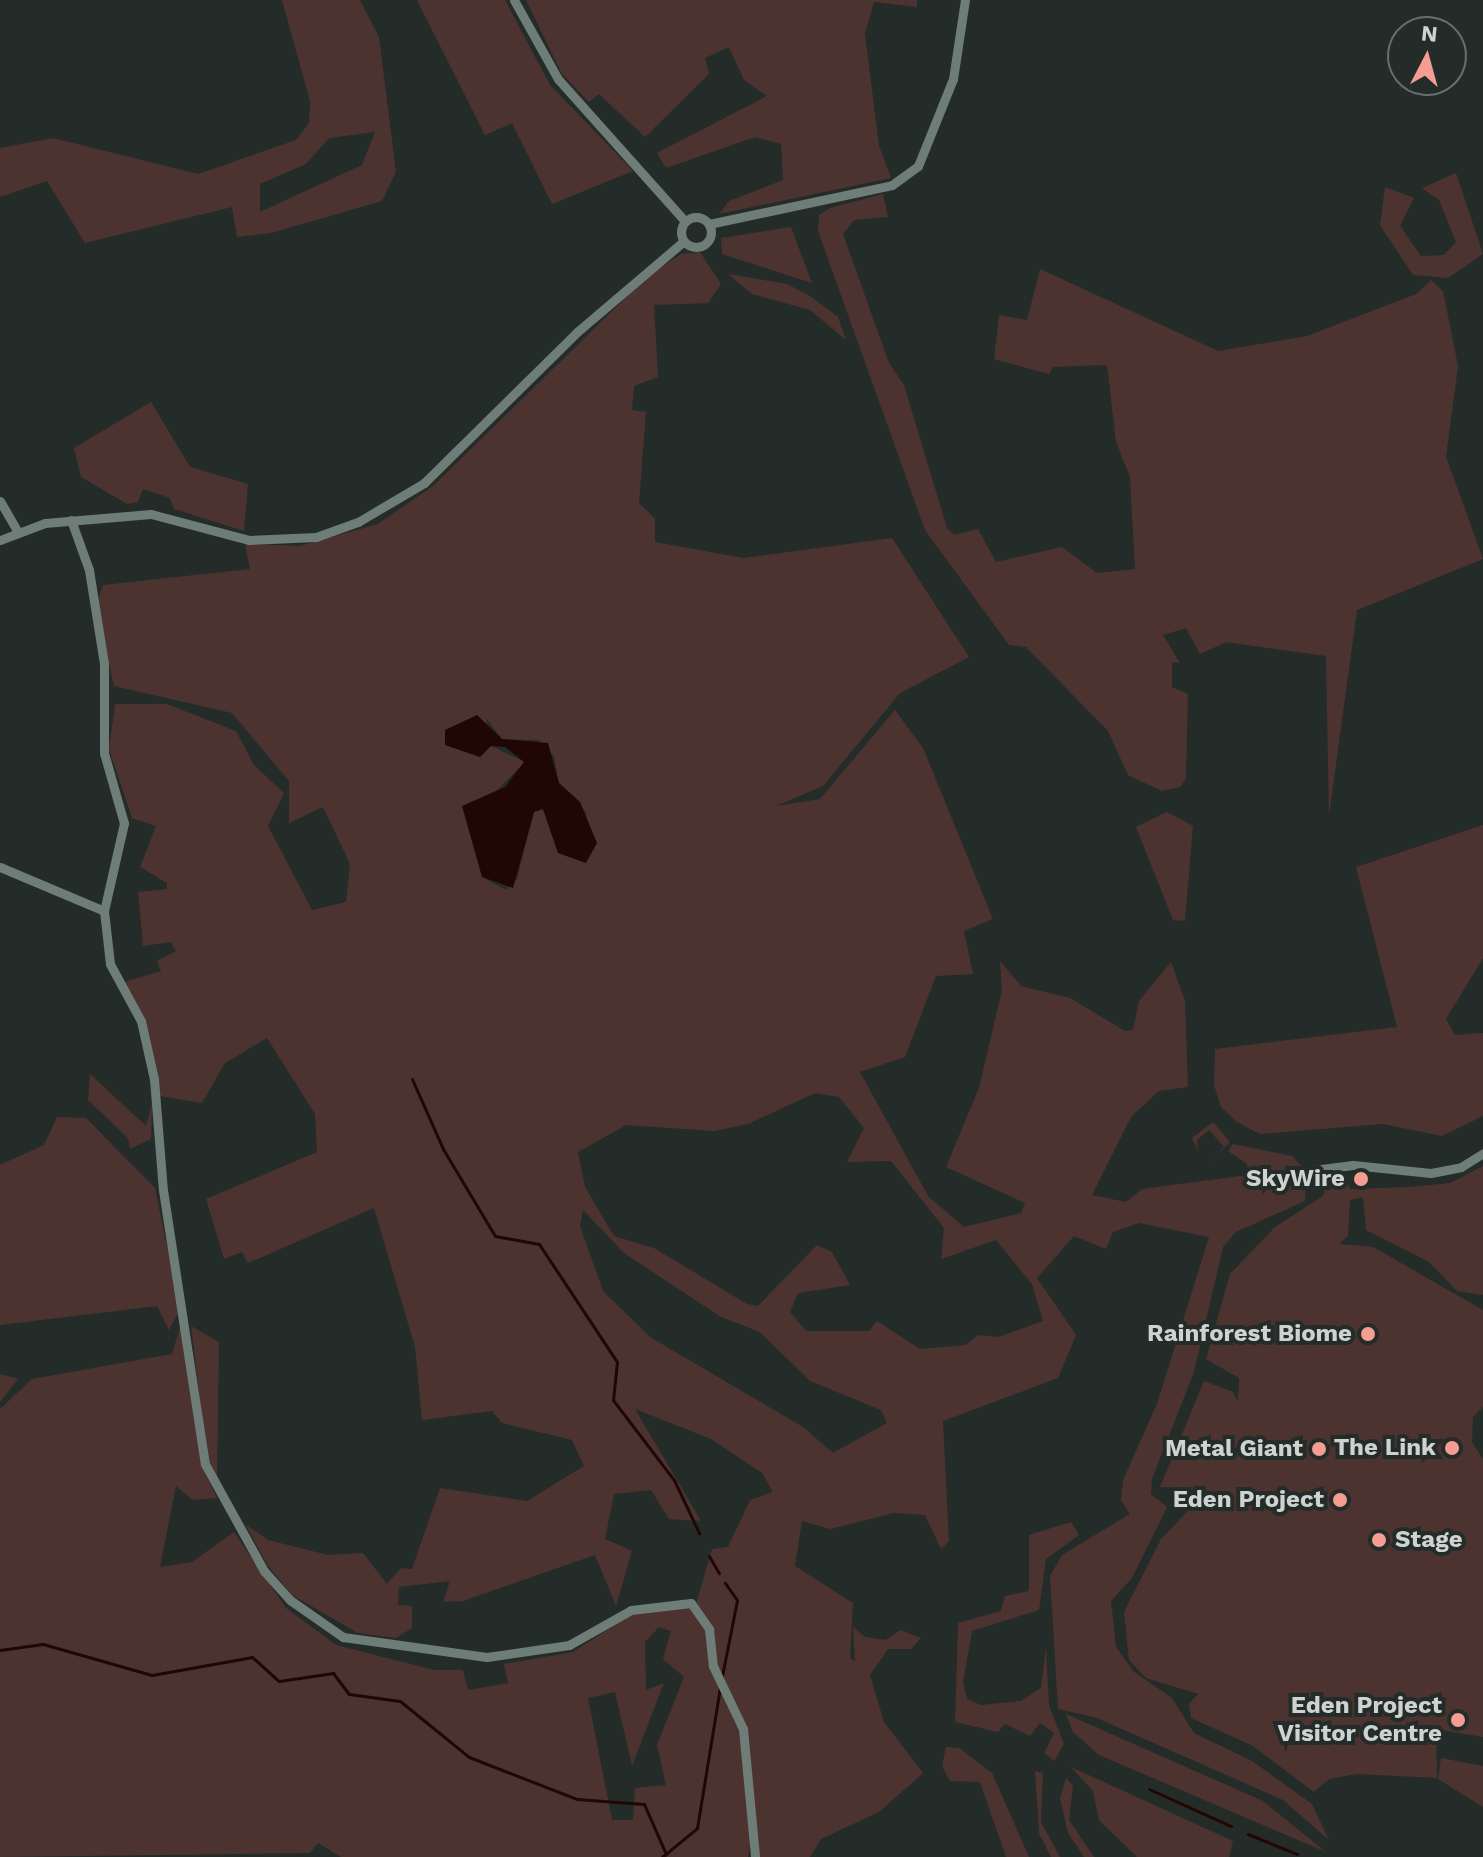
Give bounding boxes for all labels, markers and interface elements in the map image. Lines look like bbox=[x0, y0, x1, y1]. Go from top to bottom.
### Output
north arrow bbox=[1387, 16, 1467, 96]
text: N bbox=[1420, 20, 1439, 47]
place label: SkyWire bbox=[1246, 1165, 1345, 1193]
marker: SkyWire bbox=[1352, 1170, 1370, 1188]
place label: Rainforest Biome bbox=[1147, 1320, 1352, 1348]
marker: Rainforest Biome bbox=[1359, 1325, 1377, 1343]
place label: The Link bbox=[1334, 1434, 1436, 1462]
place label: Metal Giant bbox=[1165, 1435, 1303, 1463]
marker: The Link bbox=[1443, 1439, 1461, 1457]
marker: Metal Giant bbox=[1310, 1440, 1328, 1458]
place label: Eden Project bbox=[1173, 1486, 1324, 1514]
marker: Eden Project bbox=[1331, 1491, 1349, 1509]
place label: Stage bbox=[1395, 1526, 1463, 1554]
marker: Stage bbox=[1370, 1531, 1388, 1549]
place label: Eden Project Visitor Centre bbox=[1277, 1692, 1442, 1748]
marker: Eden Project Visitor Centre bbox=[1449, 1711, 1467, 1729]

